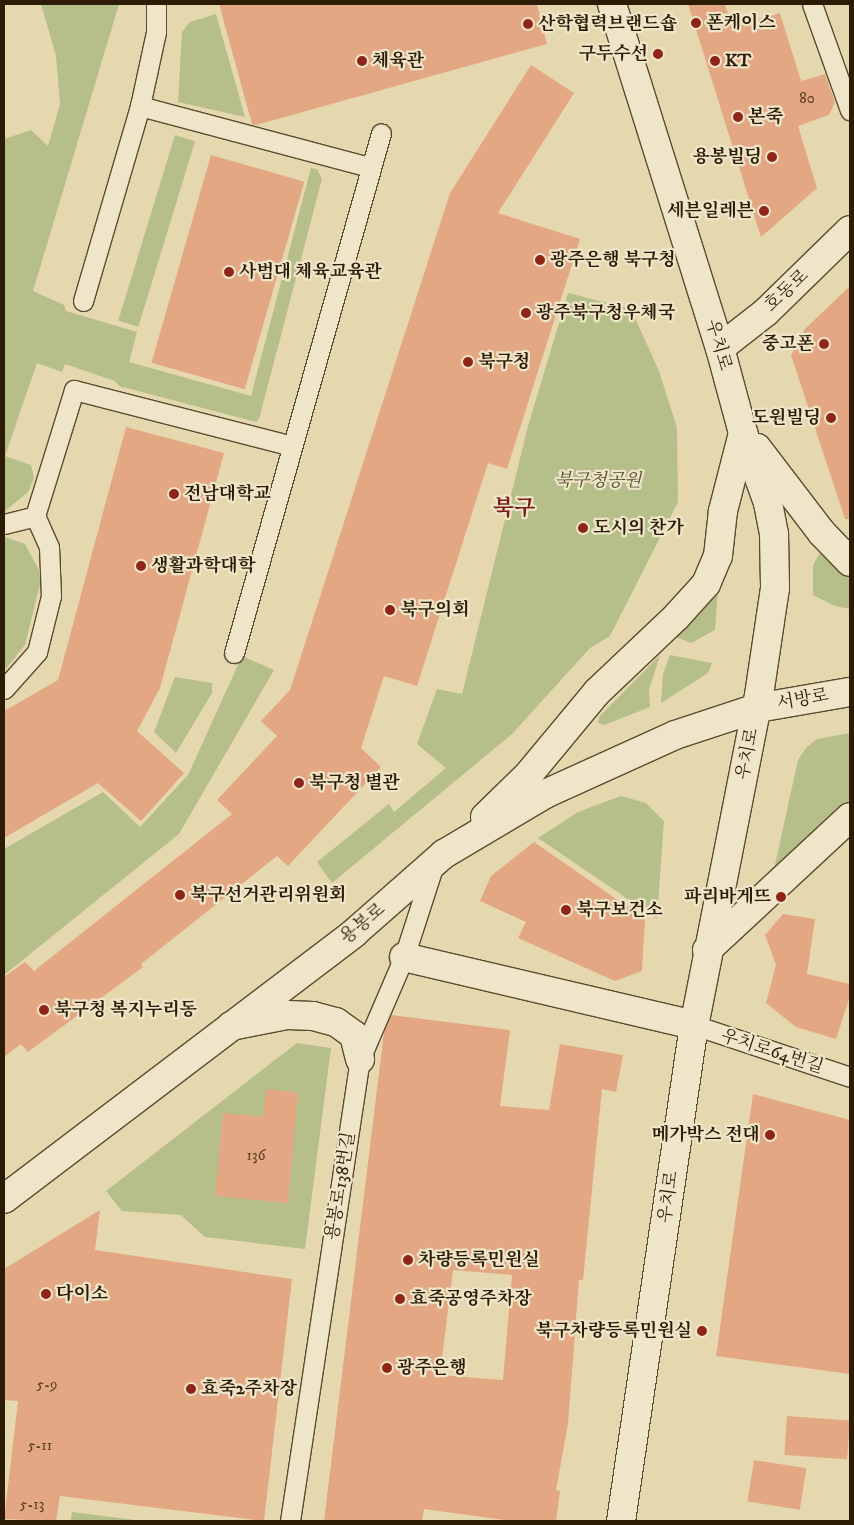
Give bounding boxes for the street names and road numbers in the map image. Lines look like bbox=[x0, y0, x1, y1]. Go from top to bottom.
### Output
street label: 호동로 bbox=[761, 265, 813, 317]
street label: 우치로 bbox=[700, 317, 736, 373]
street label: 서방로 bbox=[775, 685, 831, 715]
street label: 우치로 bbox=[732, 726, 764, 782]
street label: 용봉로 bbox=[336, 899, 390, 949]
street label: 우치로64번길 bbox=[718, 1025, 826, 1079]
street label: 용봉로138번길 bbox=[322, 1130, 360, 1242]
street label: 우치로 bbox=[655, 1170, 683, 1224]

